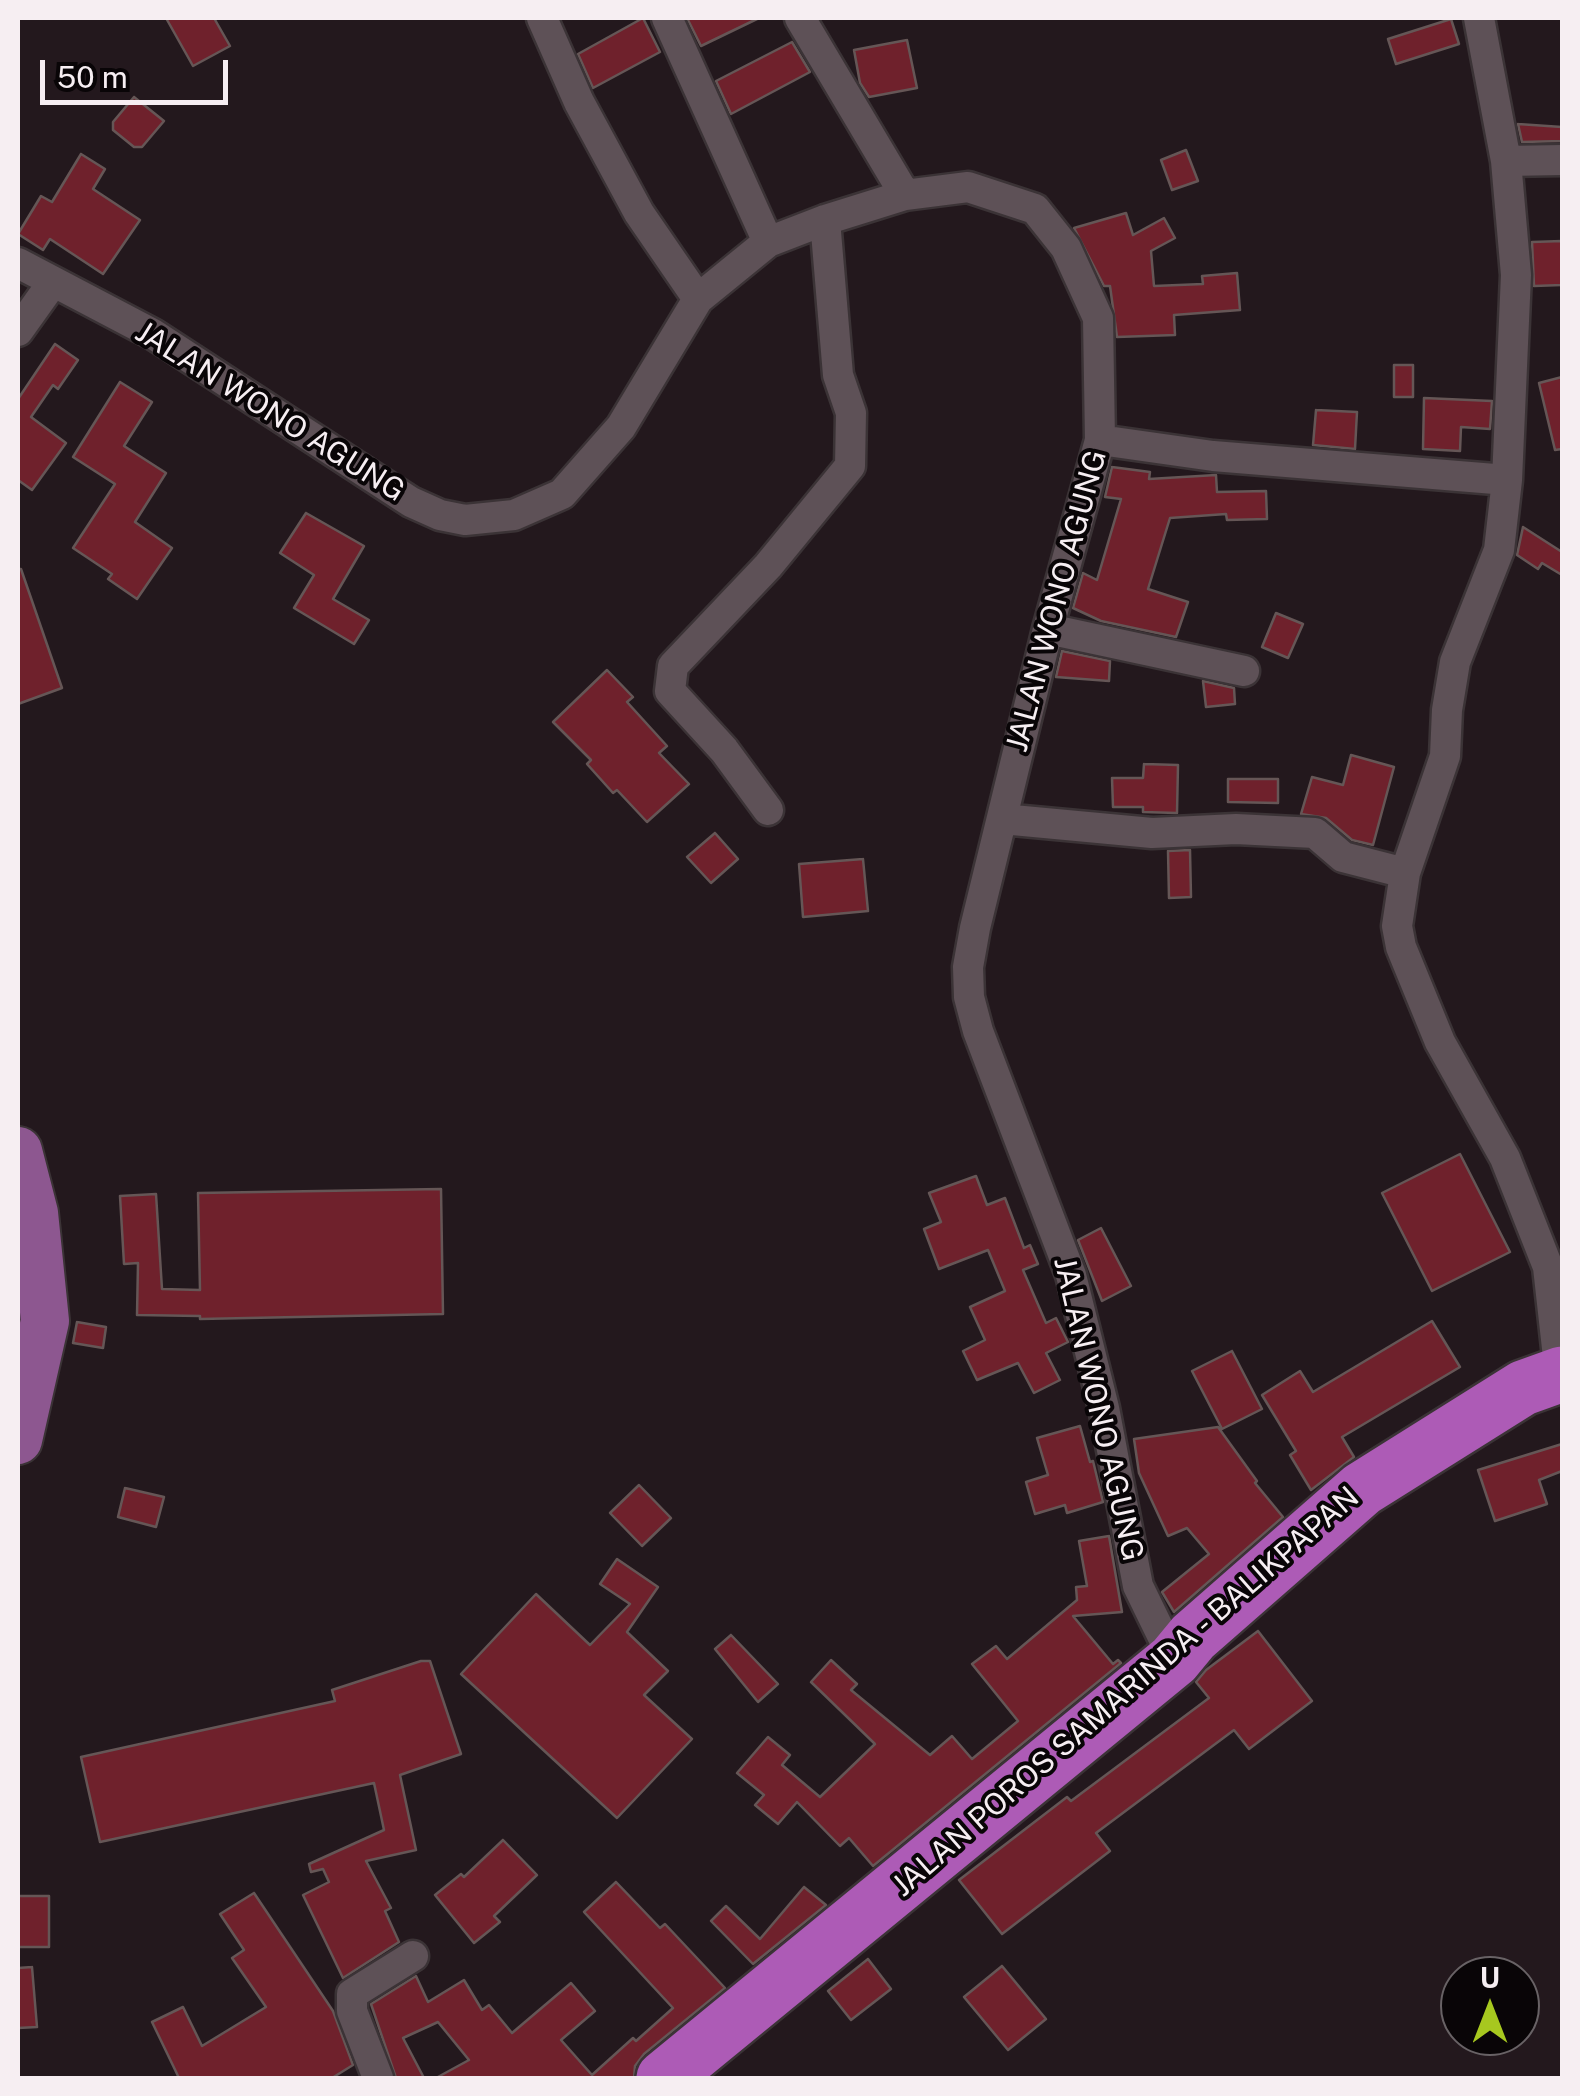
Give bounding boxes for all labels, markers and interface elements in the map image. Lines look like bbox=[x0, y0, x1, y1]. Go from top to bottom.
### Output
scale bar bbox=[45, 40, 232, 102]
text: 50 m bbox=[57, 59, 128, 95]
street label: JALAN WONO AGUNG bbox=[129, 314, 411, 510]
street label: JALAN WONO AGUNG bbox=[999, 446, 1115, 756]
street label: JALAN WONO AGUNG bbox=[1045, 1254, 1151, 1564]
street label: JALAN POROS SAMARINDA - BALIKPAPAN bbox=[885, 1480, 1367, 1904]
north arrow bbox=[1440, 1956, 1540, 2056]
text: U bbox=[1480, 1961, 1500, 1994]

